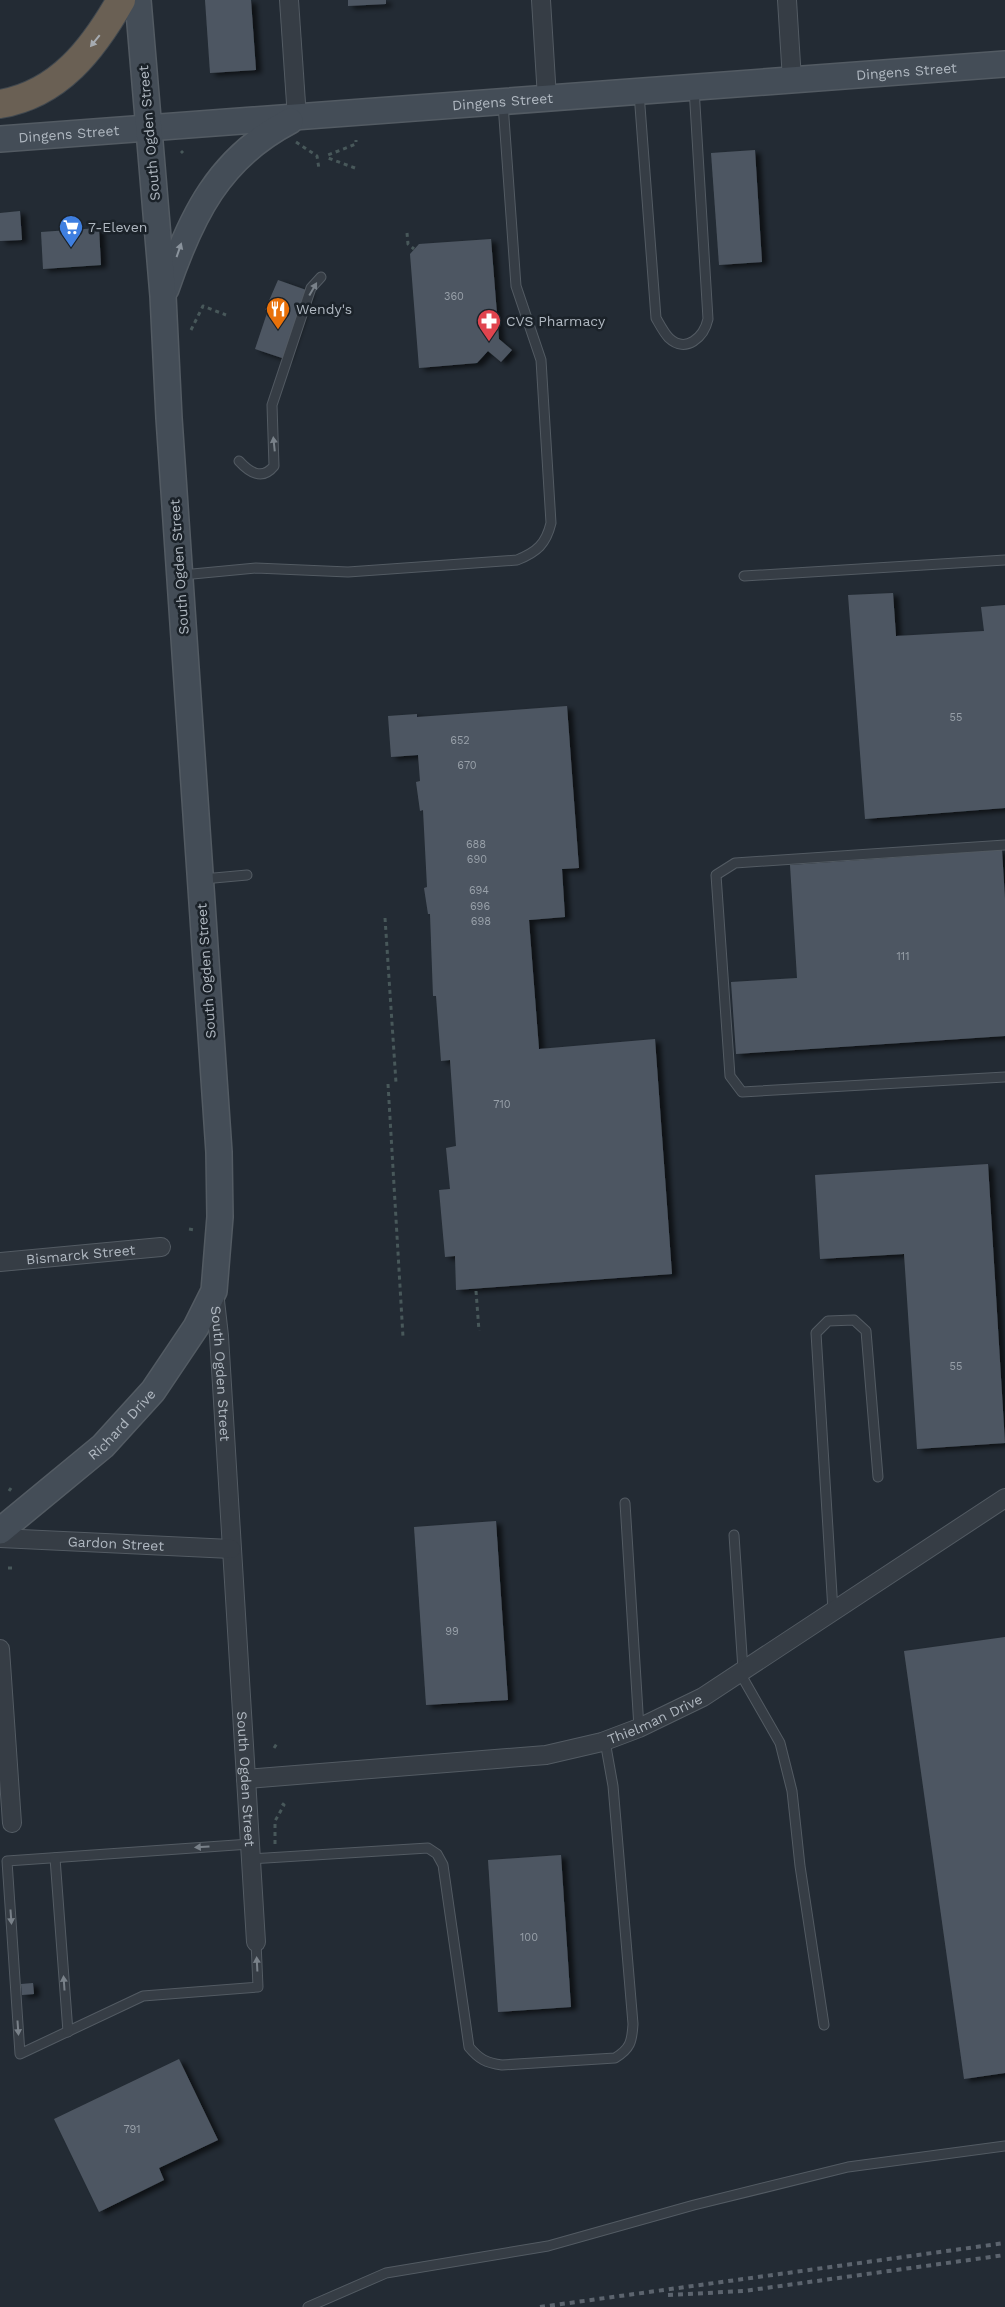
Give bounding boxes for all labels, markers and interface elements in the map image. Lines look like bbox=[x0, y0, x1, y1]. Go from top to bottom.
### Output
one-way arrow bbox=[90, 35, 101, 48]
street label: Dingens Street bbox=[856, 60, 958, 83]
street label: South Ogden Street bbox=[135, 65, 163, 201]
street label: Dingens Street bbox=[452, 90, 554, 113]
street label: Dingens Street bbox=[18, 122, 120, 146]
supermarket icon: 7-Eleven bbox=[58, 214, 84, 248]
place label: 7-Eleven bbox=[88, 219, 147, 235]
one-way arrow bbox=[176, 242, 184, 257]
one-way arrow bbox=[309, 281, 317, 296]
house number: 360 bbox=[444, 290, 464, 303]
restaurant icon: Wendy's bbox=[265, 296, 291, 330]
place label: Wendy's bbox=[296, 301, 352, 317]
pharmacy icon: CVS Pharmacy bbox=[476, 308, 502, 342]
place label: CVS Pharmacy bbox=[506, 313, 606, 329]
one-way arrow bbox=[270, 435, 278, 451]
street label: South Ogden Street bbox=[166, 499, 192, 635]
house number: 55 bbox=[950, 711, 962, 724]
house number: 652 bbox=[450, 734, 470, 747]
house number: 670 bbox=[457, 759, 477, 772]
house number: 688 bbox=[466, 838, 486, 851]
house number: 690 bbox=[467, 853, 487, 866]
house number: 694 bbox=[469, 884, 489, 897]
house number: 696 bbox=[470, 900, 490, 913]
street label: South Ogden Street bbox=[193, 903, 219, 1039]
house number: 698 bbox=[471, 915, 491, 928]
house number: 111 bbox=[897, 950, 909, 963]
house number: 710 bbox=[493, 1098, 511, 1111]
street label: Bismarck Street bbox=[25, 1241, 136, 1268]
street label: South Ogden Street bbox=[208, 1305, 233, 1442]
house number: 55 bbox=[950, 1360, 962, 1373]
street label: Richard Drive bbox=[85, 1386, 159, 1463]
street label: Gardon Street bbox=[67, 1533, 165, 1554]
house number: 99 bbox=[445, 1625, 459, 1638]
street label: Thielman Drive bbox=[605, 1691, 705, 1747]
street label: South Ogden Street bbox=[234, 1711, 258, 1847]
one-way arrow bbox=[193, 1843, 209, 1851]
one-way arrow bbox=[7, 1909, 15, 1925]
house number: 100 bbox=[520, 1931, 538, 1944]
one-way arrow bbox=[252, 1956, 260, 1972]
one-way arrow bbox=[60, 1975, 68, 1991]
one-way arrow bbox=[15, 2020, 23, 2036]
house number: 791 bbox=[123, 2123, 141, 2136]

